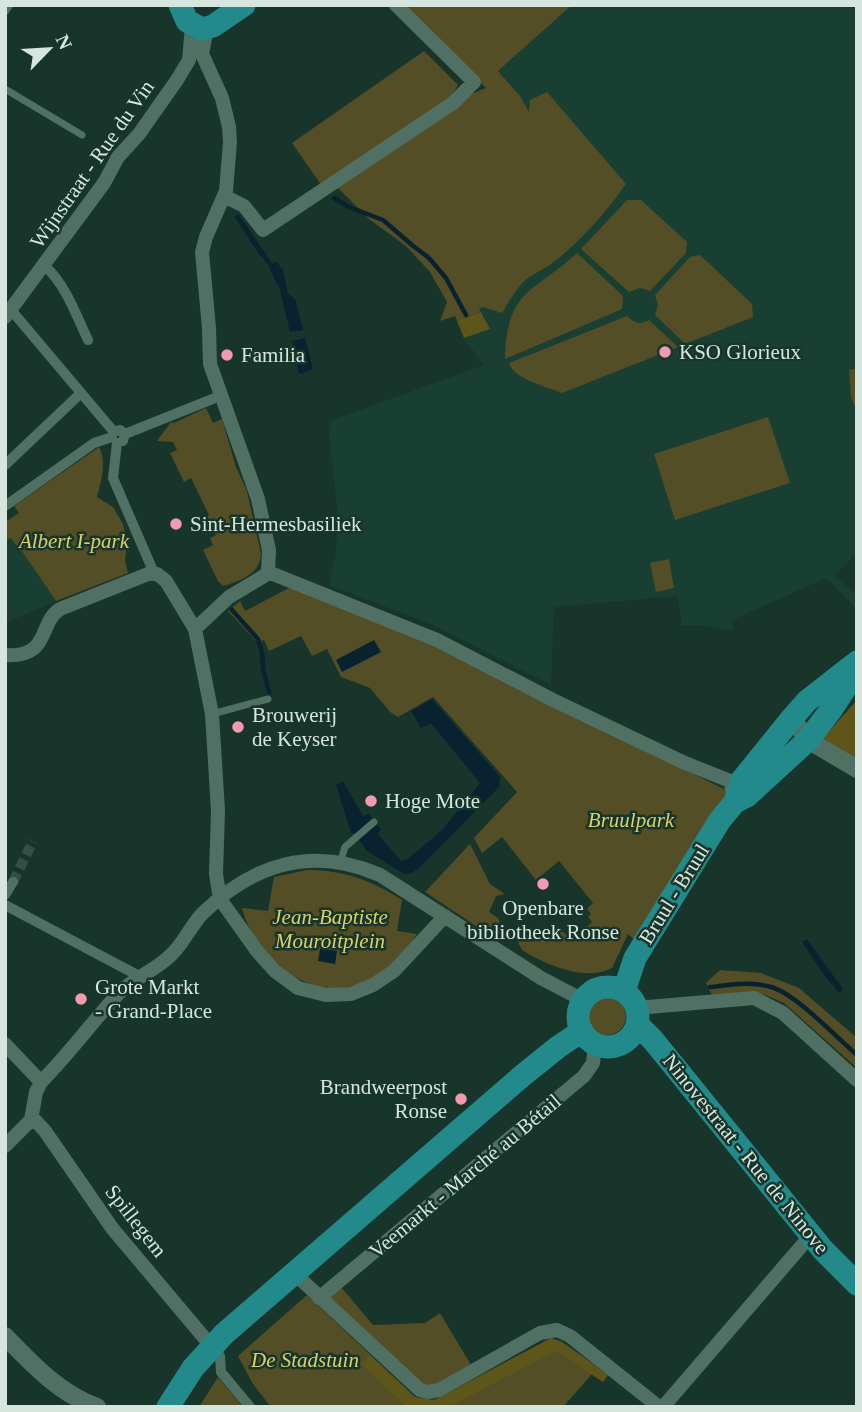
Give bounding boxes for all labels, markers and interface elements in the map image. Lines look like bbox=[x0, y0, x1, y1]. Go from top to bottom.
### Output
north arrow bbox=[14, 14, 84, 84]
text: N bbox=[52, 31, 76, 53]
street label: Wijnstraat - Rue du Vin bbox=[25, 75, 159, 253]
place label: KSO Glorieux bbox=[679, 340, 801, 364]
place label: Familia bbox=[241, 343, 306, 367]
marker: KSO Glorieux bbox=[657, 344, 673, 360]
marker: Familia bbox=[219, 347, 235, 363]
place label: Sint-Hermesbasiliek bbox=[190, 512, 362, 536]
marker: Sint-Hermesbasiliek bbox=[168, 516, 184, 532]
park label: Albert I-park bbox=[17, 529, 130, 553]
place label: Brouwerij de Keyser bbox=[252, 703, 337, 751]
marker: Brouwerij de Keyser bbox=[230, 719, 246, 735]
place label: Hoge Mote bbox=[385, 789, 480, 813]
marker: Hoge Mote bbox=[363, 793, 379, 809]
park label: Bruulpark bbox=[588, 808, 675, 832]
street label: Bruul - Bruul bbox=[634, 840, 714, 948]
marker: Openbare bibliotheek Ronse bbox=[535, 876, 551, 892]
place label: Openbare bibliotheek Ronse bbox=[467, 896, 619, 944]
park label: Jean-Baptiste Mouroitplein bbox=[272, 905, 388, 953]
place label: Grote Markt - Grand-Place bbox=[95, 975, 212, 1023]
marker: Grote Markt - Grand-Place bbox=[73, 991, 89, 1007]
street label: Ninovestraat - Rue de Ninove bbox=[658, 1049, 834, 1259]
place label: Brandweerpost Ronse bbox=[320, 1075, 447, 1123]
street label: Veemarkt - Marché au Bétail bbox=[364, 1089, 566, 1263]
marker: Brandweerpost Ronse bbox=[453, 1091, 469, 1107]
street label: Spillegem bbox=[100, 1180, 172, 1262]
park label: De Stadstuin bbox=[250, 1348, 359, 1372]

